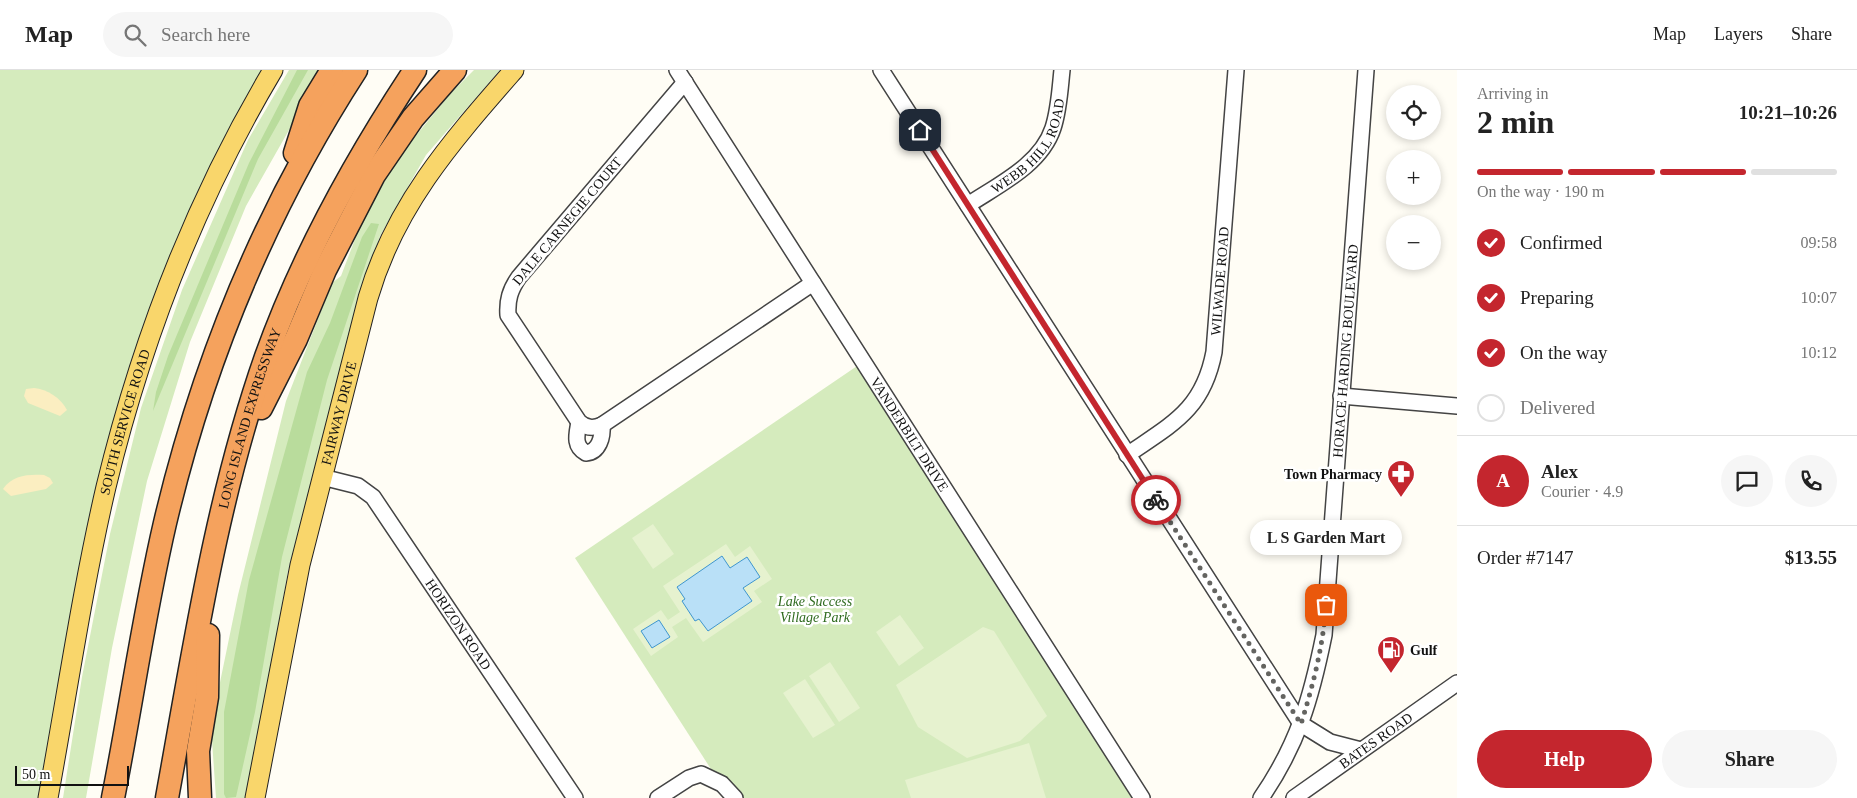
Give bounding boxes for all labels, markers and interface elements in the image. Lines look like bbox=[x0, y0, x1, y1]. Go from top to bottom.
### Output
search box bbox=[103, 12, 453, 57]
text: Map bbox=[25, 21, 73, 47]
icon: search bbox=[121, 21, 149, 49]
text: Search here bbox=[161, 24, 250, 45]
text: Map bbox=[1653, 24, 1686, 44]
text: Layers bbox=[1714, 24, 1763, 44]
text: Share bbox=[1791, 24, 1832, 44]
map controls bbox=[1386, 85, 1441, 270]
button: locate bbox=[1386, 85, 1441, 140]
text: Arriving in bbox=[1477, 85, 1549, 102]
street label: WEBB HILL ROAD bbox=[989, 97, 1067, 197]
text: 10:21–10:26 bbox=[1739, 102, 1837, 123]
text: 2 min bbox=[1477, 104, 1554, 140]
pin bbox=[899, 109, 941, 151]
icon: home bbox=[906, 116, 934, 144]
button: + bbox=[1386, 150, 1441, 205]
street label: DALE CARNEGIE COURT bbox=[510, 154, 625, 288]
text: On the way · 190 m bbox=[1477, 183, 1605, 200]
button: − bbox=[1386, 215, 1441, 270]
street label: WILWADE ROAD bbox=[1208, 226, 1232, 336]
icon: check bbox=[1477, 229, 1505, 257]
text: Confirmed bbox=[1520, 232, 1602, 253]
text: 09:58 bbox=[1801, 234, 1837, 251]
street label: HORACE HARDING BOULEVARD bbox=[1330, 244, 1361, 458]
icon: check bbox=[1477, 284, 1505, 312]
text: Preparing bbox=[1520, 287, 1594, 308]
text: 10:07 bbox=[1801, 289, 1837, 306]
street label: LONG ISLAND EXPRESSWAY bbox=[216, 326, 284, 510]
icon: check bbox=[1477, 339, 1505, 367]
text: On the way bbox=[1520, 342, 1608, 363]
text: 10:12 bbox=[1801, 344, 1837, 361]
street label: SOUTH SERVICE ROAD bbox=[97, 347, 153, 496]
street label: FAIRWAY DRIVE bbox=[319, 360, 360, 467]
street label: VANDERBILT DRIVE bbox=[867, 374, 951, 494]
text: Delivered bbox=[1520, 397, 1595, 418]
button: chat bbox=[1721, 455, 1773, 507]
button: phone bbox=[1785, 455, 1837, 507]
pharmacy icon: Town Pharmacy bbox=[1386, 459, 1416, 498]
text: Alex bbox=[1541, 461, 1578, 482]
place label: Town Pharmacy bbox=[1284, 467, 1382, 482]
text: A bbox=[1496, 470, 1510, 491]
courier bbox=[1131, 475, 1181, 525]
text: Courier · 4.9 bbox=[1541, 483, 1623, 500]
icon: bike bbox=[1142, 486, 1170, 514]
callout: L S Garden Mart bbox=[1250, 520, 1402, 555]
text: L S Garden Mart bbox=[1267, 529, 1385, 546]
text: Order #7147 bbox=[1477, 547, 1574, 568]
text: $13.55 bbox=[1785, 547, 1837, 568]
street label: HORIZON ROAD bbox=[422, 576, 494, 673]
pin bbox=[1305, 584, 1347, 626]
icon: bag bbox=[1312, 591, 1340, 619]
park label: Lake Success Village Park bbox=[777, 594, 853, 625]
fuel station icon: Gulf bbox=[1376, 635, 1406, 674]
place label: Gulf bbox=[1410, 643, 1438, 658]
street label: BATES ROAD bbox=[1337, 710, 1415, 772]
button: Help bbox=[1477, 730, 1652, 788]
button: Share bbox=[1662, 730, 1837, 788]
scale bar bbox=[15, 763, 129, 786]
text: 50 m bbox=[22, 767, 50, 782]

